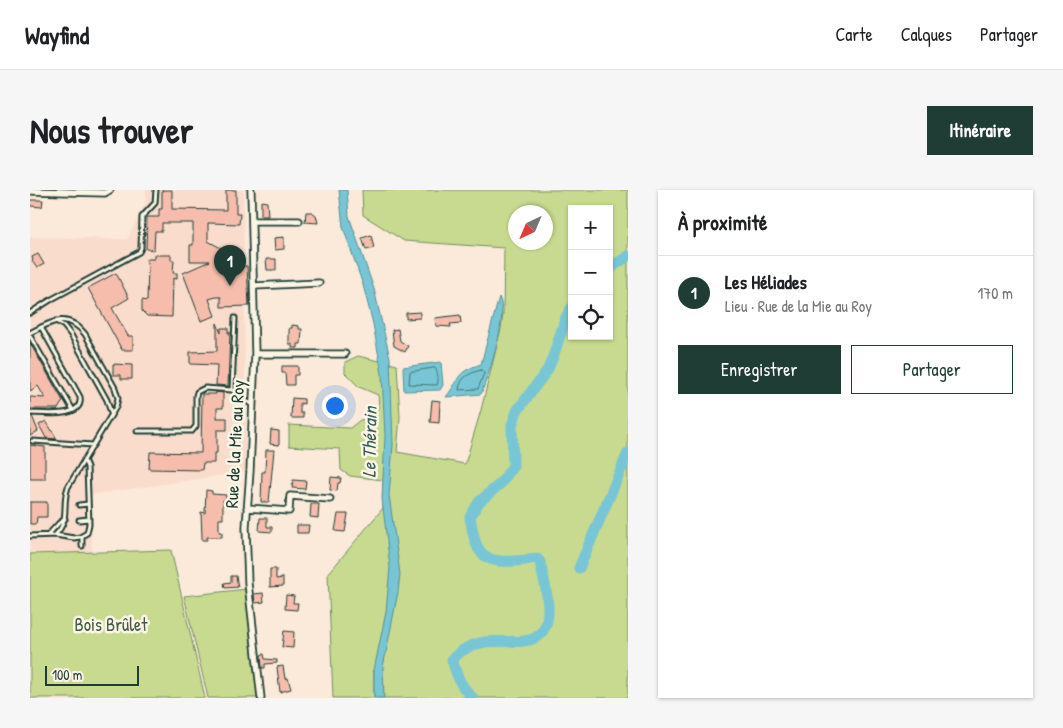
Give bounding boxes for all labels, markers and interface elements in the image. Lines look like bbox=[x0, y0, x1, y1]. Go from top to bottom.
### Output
text: Wayfind bbox=[25, 19, 89, 51]
text: Carte bbox=[835, 22, 873, 47]
text: Calques bbox=[901, 22, 952, 47]
text: Partager bbox=[980, 22, 1038, 47]
button: Itinéraire bbox=[927, 106, 1033, 155]
text: Nous trouver bbox=[30, 107, 193, 154]
north arrow bbox=[508, 205, 553, 250]
map controls bbox=[568, 205, 613, 340]
button: + bbox=[568, 205, 613, 250]
text: À proximité bbox=[678, 208, 767, 237]
pin: 1 bbox=[214, 245, 246, 286]
button: − bbox=[568, 250, 613, 295]
text: Les Héliades bbox=[725, 269, 807, 295]
text: 1 bbox=[691, 282, 697, 304]
text: 170 m bbox=[978, 282, 1013, 304]
button: locate bbox=[568, 295, 613, 340]
text: Lieu · Rue de la Mie au Roy bbox=[725, 295, 872, 317]
button: Enregistrer bbox=[678, 345, 841, 394]
button: Partager bbox=[851, 345, 1013, 394]
street label: Rue de la Mie au Roy bbox=[219, 379, 250, 509]
your location bbox=[322, 393, 348, 419]
water label: Le Thérain bbox=[355, 405, 383, 478]
park label: Bois Brûlet bbox=[75, 612, 148, 637]
scale bar bbox=[45, 663, 139, 686]
text: 100 m bbox=[52, 665, 82, 684]

